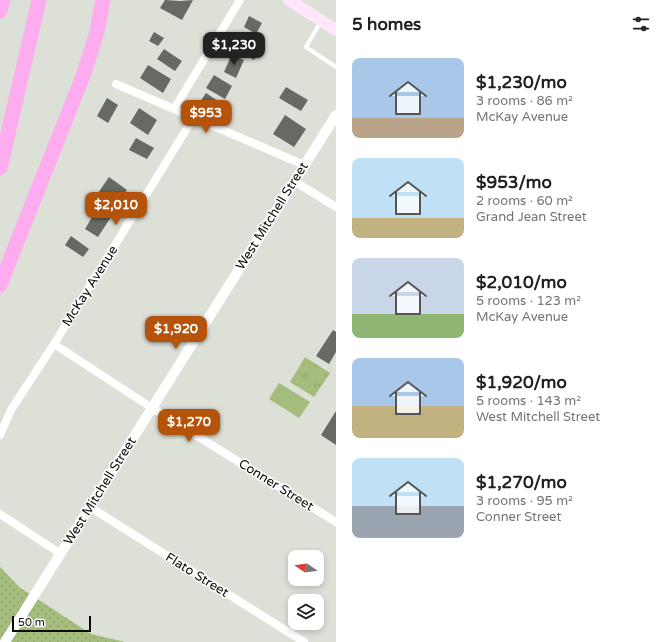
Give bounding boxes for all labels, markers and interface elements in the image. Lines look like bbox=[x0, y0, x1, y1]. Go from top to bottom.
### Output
icon: filters bbox=[630, 13, 652, 35]
text: 5 homes bbox=[352, 14, 421, 35]
pin: $1,230 bbox=[201, 32, 267, 66]
text: $1,230 bbox=[212, 37, 256, 53]
text: $1,230/mo bbox=[476, 72, 567, 93]
icon: home bbox=[384, 74, 432, 122]
text: 3 rooms · 86 m² bbox=[476, 93, 573, 109]
pin: $953 bbox=[182, 100, 230, 134]
text: $953 bbox=[190, 105, 222, 121]
text: McKay Avenue bbox=[476, 109, 568, 125]
street label: West Mitchell Street bbox=[232, 159, 312, 273]
text: $953/mo bbox=[476, 172, 552, 193]
icon: home bbox=[384, 174, 432, 222]
pin: $2,010 bbox=[83, 192, 149, 226]
text: 2 rooms · 60 m² bbox=[476, 193, 573, 209]
text: $2,010 bbox=[94, 197, 138, 213]
text: Grand Jean Street bbox=[476, 209, 587, 225]
street label: McKay Avenue bbox=[59, 243, 121, 329]
text: $2,010/mo bbox=[476, 272, 567, 293]
icon: home bbox=[384, 274, 432, 322]
text: 5 rooms · 123 m² bbox=[476, 293, 581, 309]
text: McKay Avenue bbox=[476, 309, 568, 325]
pin: $1,920 bbox=[143, 316, 209, 350]
text: $1,920 bbox=[154, 321, 198, 337]
text: $1,920/mo bbox=[476, 372, 567, 393]
icon: home bbox=[384, 374, 432, 422]
text: 5 rooms · 143 m² bbox=[476, 393, 581, 409]
pin: $1,270 bbox=[156, 409, 222, 443]
text: West Mitchell Street bbox=[476, 409, 600, 425]
text: $1,270 bbox=[167, 414, 211, 430]
street label: West Mitchell Street bbox=[60, 434, 140, 548]
street label: Conner Street bbox=[236, 456, 316, 514]
text: $1,270/mo bbox=[476, 472, 567, 493]
icon: home bbox=[384, 474, 432, 522]
text: 3 rooms · 95 m² bbox=[476, 493, 573, 509]
text: Conner Street bbox=[476, 509, 561, 525]
street label: Flato Street bbox=[162, 549, 232, 601]
north arrow bbox=[288, 550, 324, 586]
map controls bbox=[288, 550, 324, 630]
button: layers bbox=[288, 594, 324, 630]
scale bar bbox=[12, 614, 91, 633]
text: 50 m bbox=[18, 616, 45, 629]

